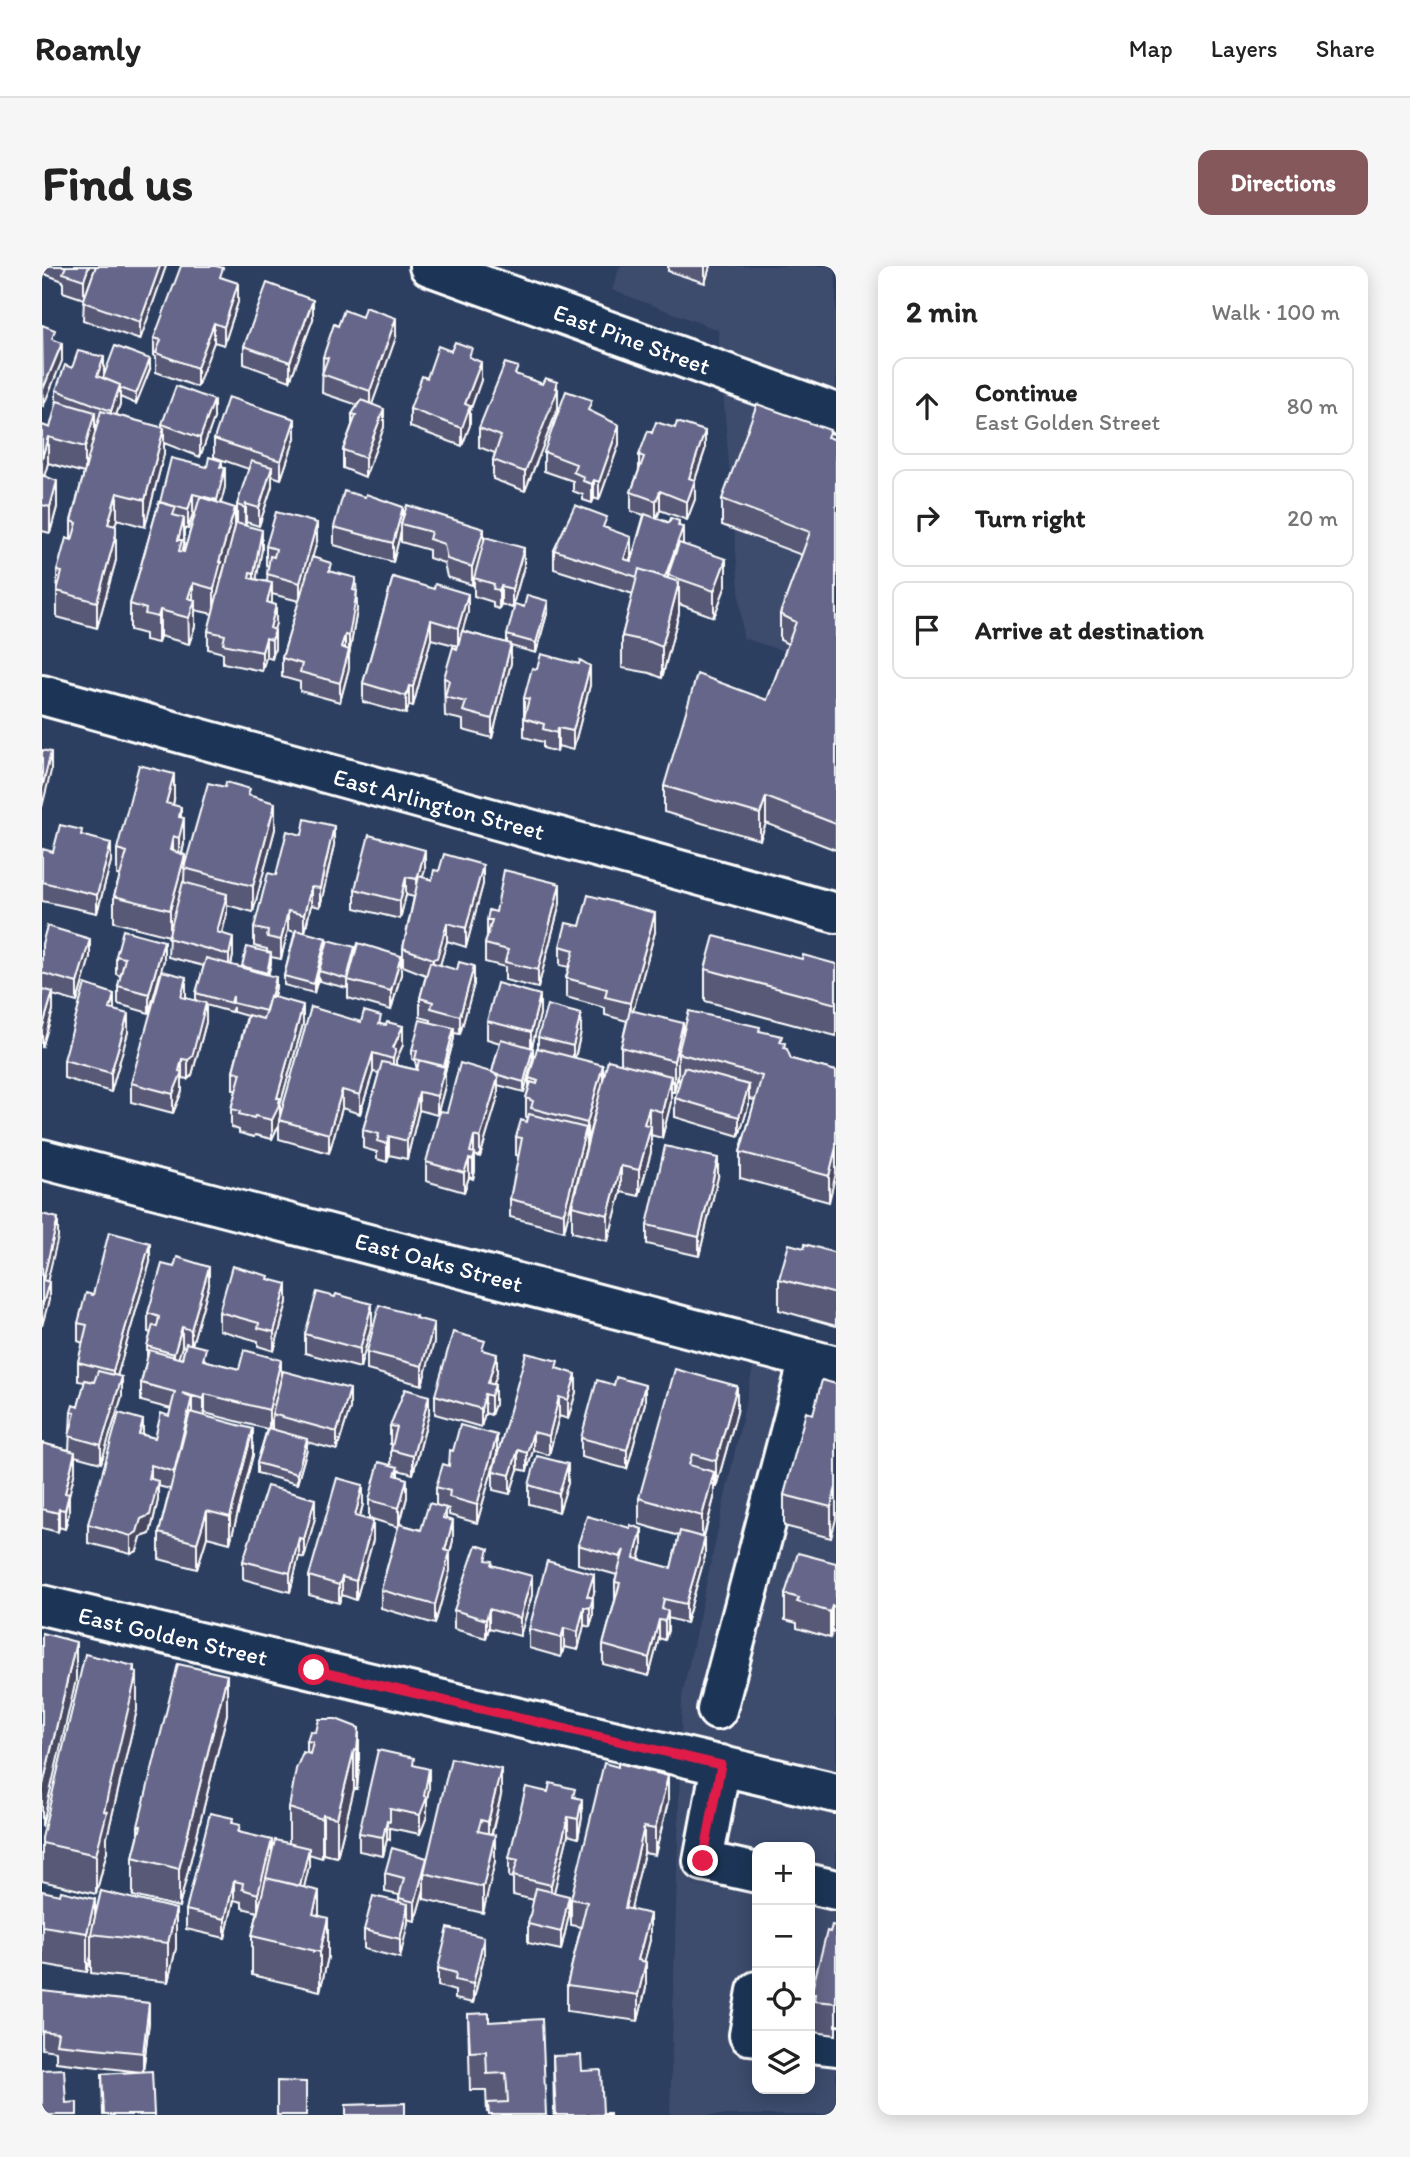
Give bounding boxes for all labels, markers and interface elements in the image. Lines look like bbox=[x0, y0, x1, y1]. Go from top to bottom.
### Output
text: Roamly bbox=[35, 29, 141, 68]
text: Map bbox=[1129, 34, 1173, 63]
text: Layers bbox=[1211, 34, 1278, 63]
text: Share bbox=[1316, 34, 1375, 63]
button: Directions bbox=[1198, 150, 1368, 215]
text: Find us bbox=[42, 153, 193, 212]
text: 2 min bbox=[906, 293, 977, 330]
street label: East Pine Street bbox=[550, 297, 714, 381]
text: Walk · 100 m bbox=[1212, 298, 1340, 326]
text: Continue bbox=[975, 376, 1078, 408]
icon: ahead bbox=[908, 387, 946, 425]
text: 80 m bbox=[1287, 392, 1338, 420]
text: East Golden Street bbox=[975, 408, 1160, 436]
icon: right bbox=[908, 499, 946, 537]
text: Turn right bbox=[975, 502, 1086, 534]
text: 20 m bbox=[1287, 504, 1338, 532]
icon: arrive bbox=[908, 611, 946, 649]
text: Arrive at destination bbox=[975, 614, 1204, 646]
street label: East Arlington Street bbox=[330, 762, 548, 846]
street label: East Oaks Street bbox=[352, 1226, 526, 1298]
street label: East Golden Street bbox=[76, 1600, 270, 1672]
route start bbox=[298, 1654, 329, 1685]
map controls bbox=[752, 1842, 815, 2094]
button: + bbox=[752, 1842, 815, 1905]
route end bbox=[687, 1845, 718, 1876]
button: − bbox=[752, 1905, 815, 1968]
button: locate bbox=[752, 1968, 815, 2031]
button: layers bbox=[752, 2031, 815, 2094]

